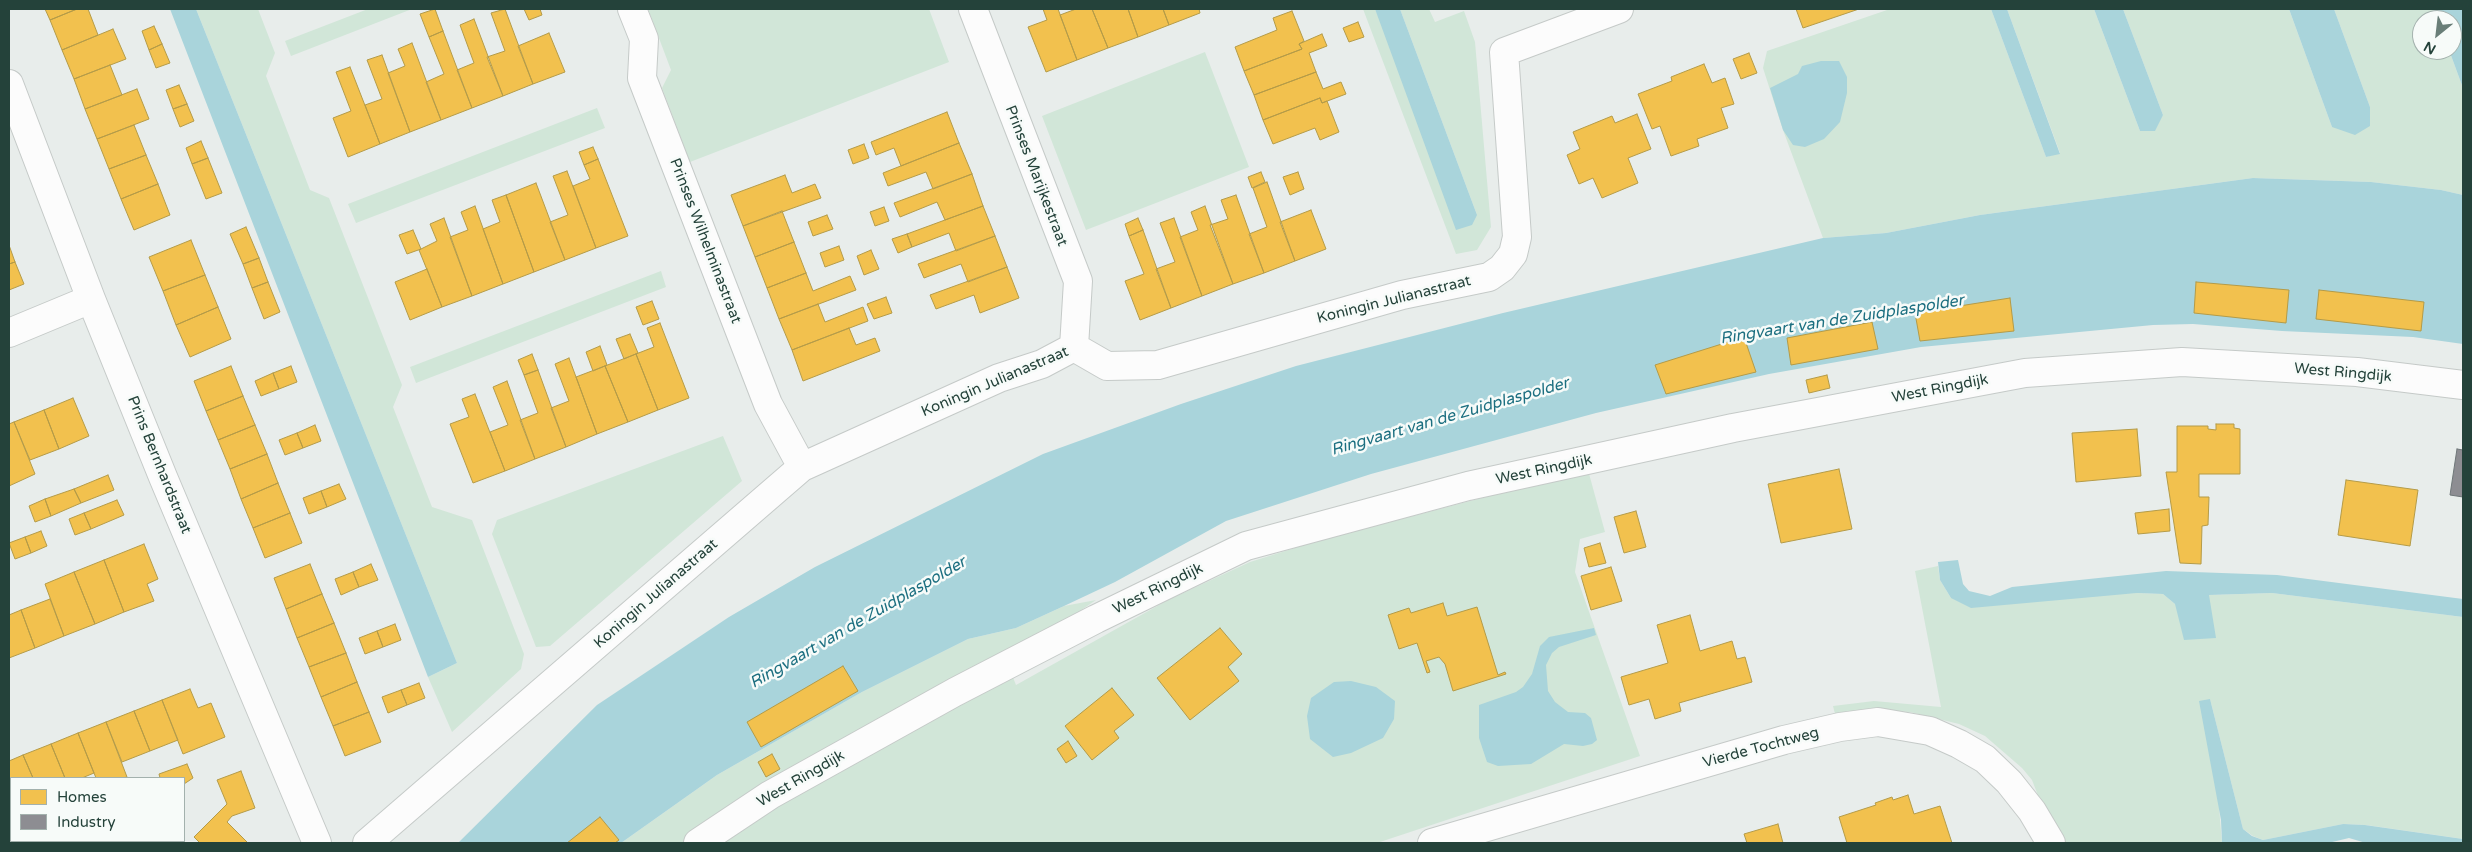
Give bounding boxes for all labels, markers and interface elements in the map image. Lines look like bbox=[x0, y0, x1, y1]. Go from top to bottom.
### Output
north arrow bbox=[2412, 10, 2462, 60]
text: N bbox=[2421, 38, 2439, 58]
street label: Prinses Marijkestraat bbox=[1001, 103, 1071, 249]
street label: Prinses Wilhelminastraat bbox=[665, 156, 745, 326]
street label: Koningin Julianastraat bbox=[1315, 272, 1473, 328]
water label: Ringvaart van de Zuidplaspolder bbox=[1719, 291, 1965, 349]
street label: Koningin Julianastraat bbox=[919, 343, 1071, 421]
street label: West Ringdijk bbox=[2293, 360, 2393, 386]
street label: West Ringdijk bbox=[1890, 371, 1990, 407]
water label: Ringvaart van de Zuidplaspolder bbox=[1329, 374, 1571, 460]
street label: Prins Bernhardstraat bbox=[123, 394, 195, 536]
street label: West Ringdijk bbox=[1494, 451, 1594, 489]
street label: Koningin Julianastraat bbox=[590, 535, 722, 653]
water label: Ringvaart van de Zuidplaspolder bbox=[746, 553, 970, 693]
street label: West Ringdijk bbox=[1110, 559, 1206, 619]
street label: Vierde Tochtweg bbox=[1701, 724, 1821, 772]
street label: West Ringdijk bbox=[754, 747, 848, 811]
legend bbox=[10, 777, 185, 842]
text: Homes bbox=[57, 788, 107, 806]
text: Industry bbox=[57, 813, 116, 831]

